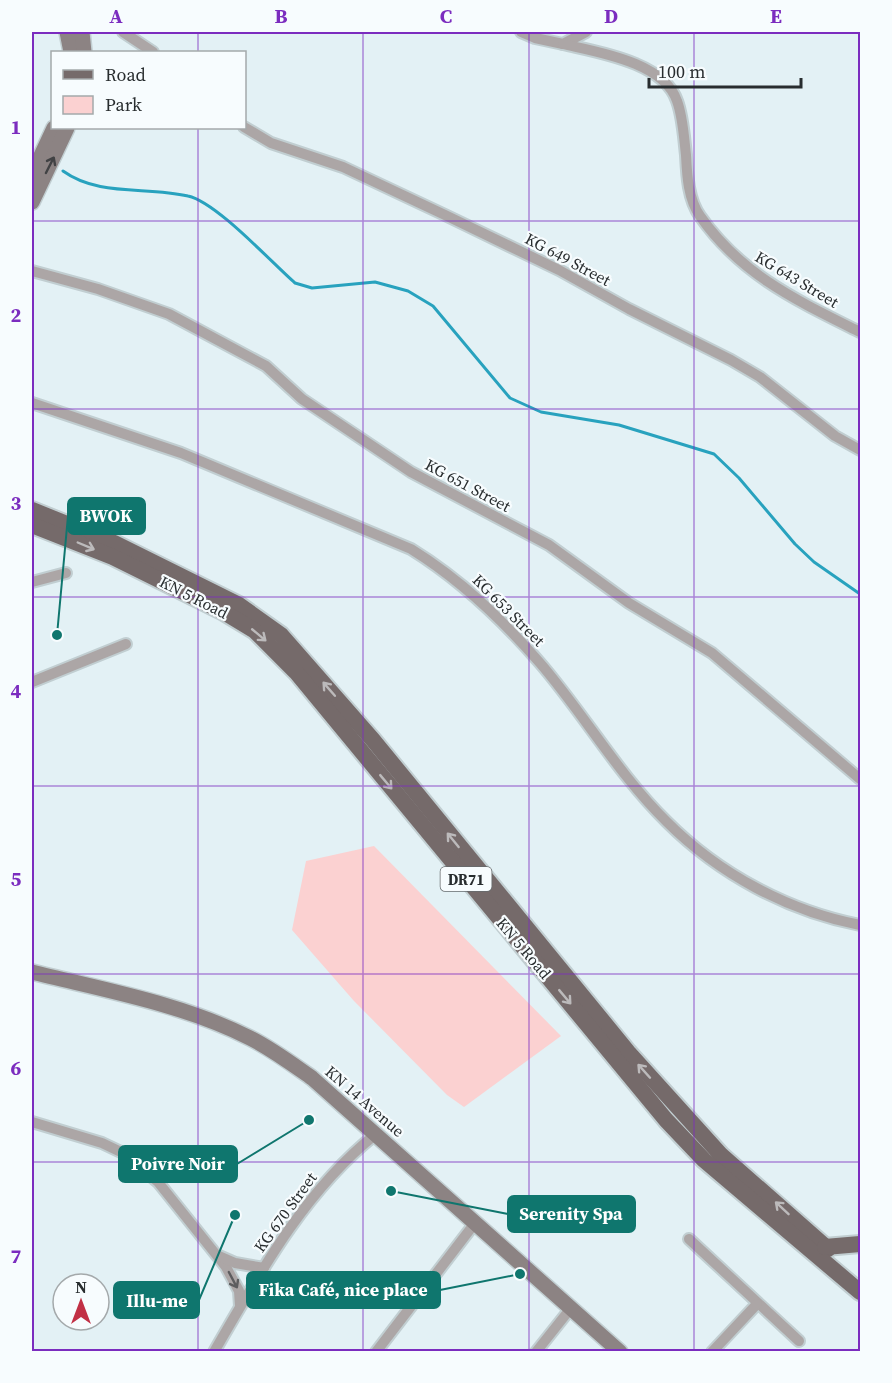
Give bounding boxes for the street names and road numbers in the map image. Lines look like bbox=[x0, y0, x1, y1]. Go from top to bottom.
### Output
street label: KG 649 Street bbox=[521, 227, 615, 291]
street label: KG 643 Street bbox=[751, 245, 844, 313]
street label: KG 651 Street bbox=[421, 453, 515, 517]
street label: KG 653 Street bbox=[468, 569, 551, 652]
street label: KN 5 Road bbox=[156, 570, 232, 624]
road number: DR71 bbox=[440, 867, 492, 891]
street label: KN 5 Road bbox=[492, 913, 556, 983]
street label: KN 14 Avenue bbox=[321, 1060, 409, 1142]
street label: KG 670 Street bbox=[248, 1167, 322, 1256]

